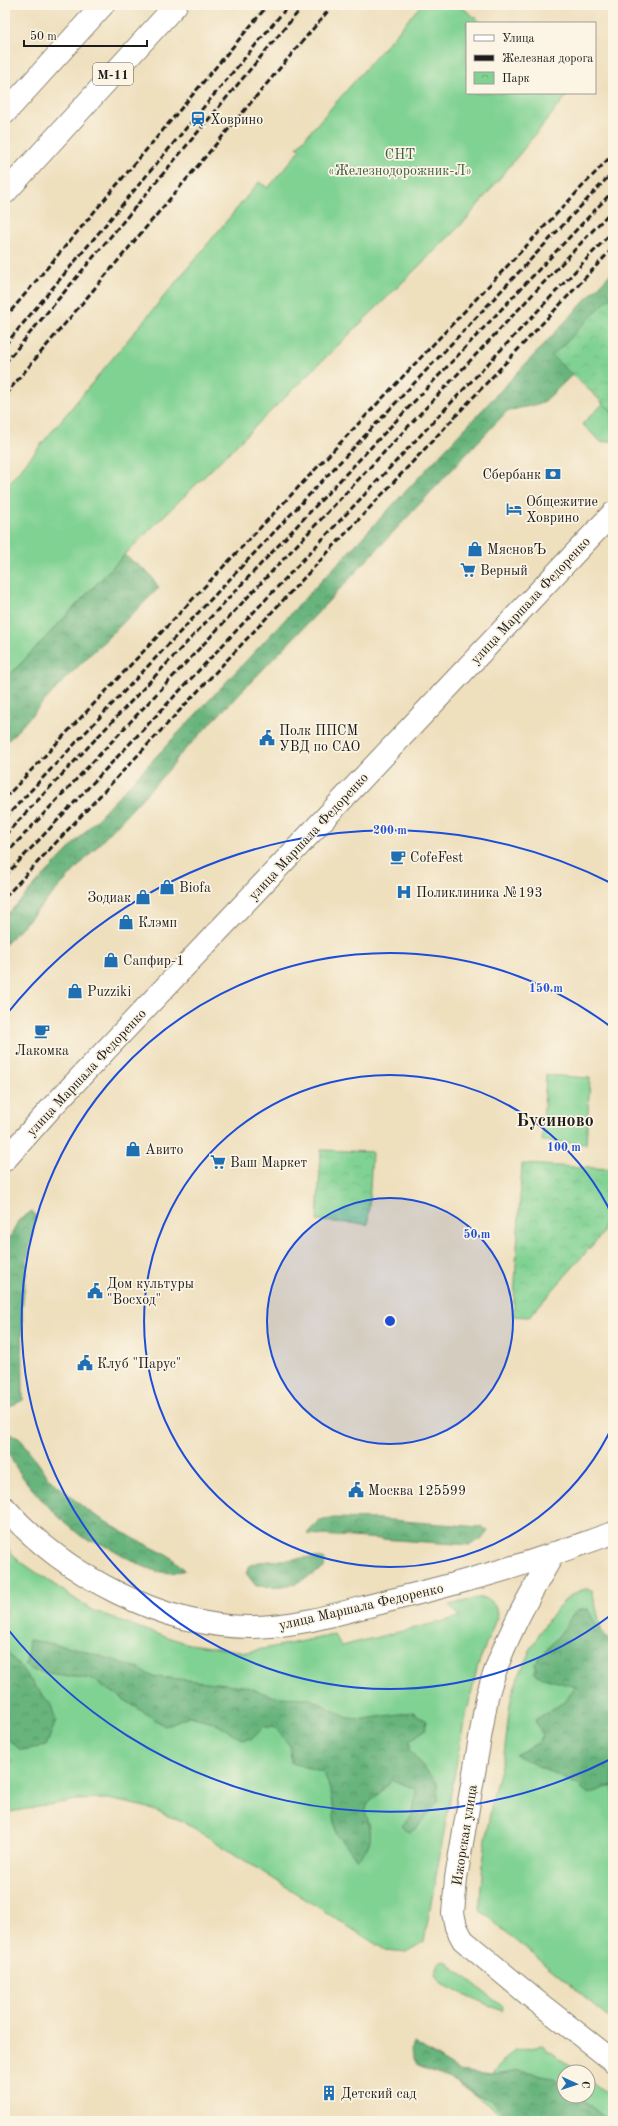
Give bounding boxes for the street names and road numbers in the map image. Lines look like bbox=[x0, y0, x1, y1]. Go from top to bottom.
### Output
road number: М-11 bbox=[93, 63, 133, 85]
street label: улица Маршала Федоренко bbox=[468, 534, 593, 667]
street label: улица Маршала Федоренко bbox=[246, 770, 371, 903]
street label: улица Маршала Федоренко bbox=[24, 1006, 149, 1139]
street label: улица Маршала Федоренко bbox=[278, 1581, 445, 1633]
street label: Ижорская улица bbox=[450, 1784, 480, 1887]

